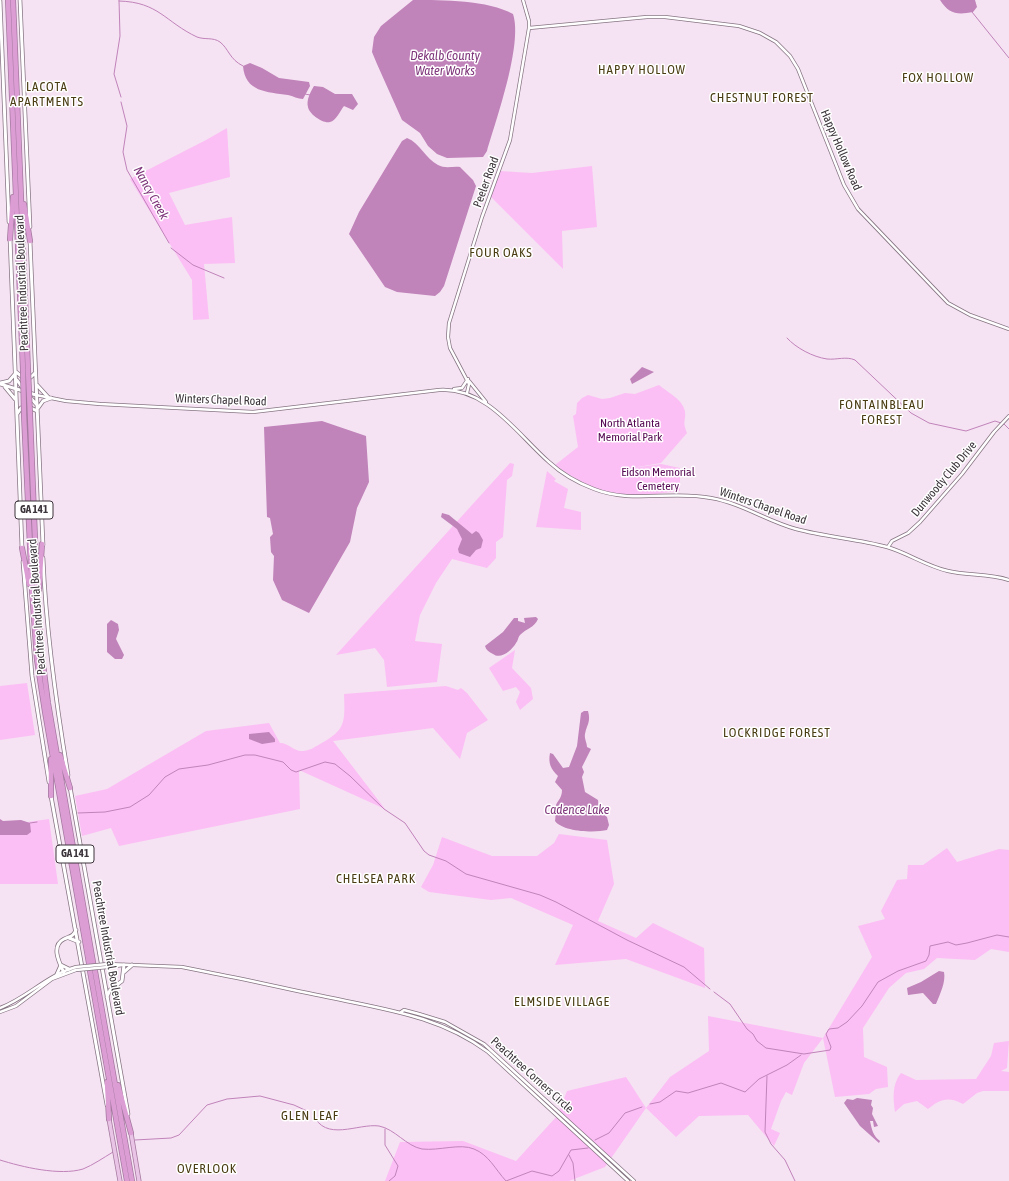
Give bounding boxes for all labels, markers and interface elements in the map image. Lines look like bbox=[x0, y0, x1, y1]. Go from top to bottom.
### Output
water label: Dekalb County Water Works bbox=[410, 48, 480, 79]
district label: HAPPY HOLLOW bbox=[598, 62, 686, 78]
district label: FOX HOLLOW bbox=[902, 70, 974, 86]
district label: LACOTA APARTMENTS bbox=[10, 79, 84, 110]
district label: CHESTNUT FOREST bbox=[710, 90, 814, 106]
street label: Happy Hollow Road bbox=[817, 107, 865, 193]
street label: Peeler Road bbox=[470, 155, 502, 209]
water label: Nancy Creek bbox=[130, 164, 172, 222]
street label: Peachtree Industrial Boulevard bbox=[12, 215, 32, 351]
district label: FOUR OAKS bbox=[469, 245, 533, 261]
street label: Winters Chapel Road bbox=[175, 391, 267, 409]
district label: FONTAINBLEAU FOREST bbox=[839, 397, 925, 428]
park label: North Atlanta Memorial Park bbox=[598, 416, 662, 444]
street label: Dunwoody Club Drive bbox=[908, 438, 980, 520]
park label: Eidson Memorial Cemetery bbox=[621, 465, 695, 493]
street label: Winters Chapel Road bbox=[718, 484, 808, 528]
road number: GA 141 bbox=[15, 501, 53, 519]
street label: Peachtree Industrial Boulevard bbox=[25, 538, 49, 676]
district label: LOCKRIDGE FOREST bbox=[723, 725, 831, 741]
water label: Cadence Lake bbox=[544, 802, 610, 818]
road number: GA 141 bbox=[56, 845, 94, 863]
district label: CHELSEA PARK bbox=[336, 871, 416, 887]
street label: Peachtree Industrial Boulevard bbox=[89, 880, 127, 1016]
district label: ELMSIDE VILLAGE bbox=[514, 994, 610, 1010]
street label: Peachtree Corners Circle bbox=[488, 1034, 576, 1116]
district label: GLEN LEAF bbox=[281, 1108, 339, 1124]
district label: OVERLOOK bbox=[177, 1161, 237, 1177]

